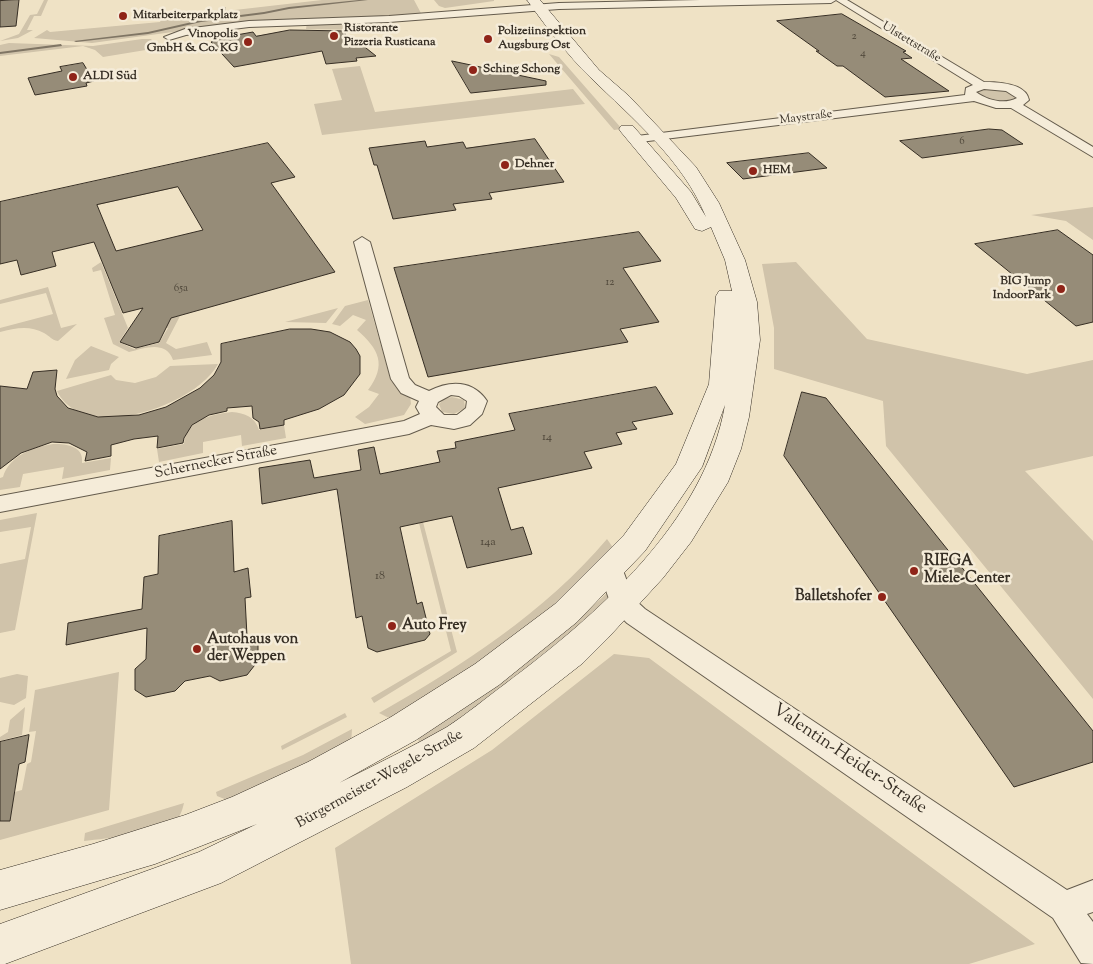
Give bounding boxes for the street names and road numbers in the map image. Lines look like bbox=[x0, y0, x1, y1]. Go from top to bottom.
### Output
street label: Ulstettstraße bbox=[879, 20, 943, 66]
street label: Maystraße bbox=[779, 108, 833, 128]
street label: Schernecker Straße bbox=[153, 442, 279, 484]
street label: Valentin-Heider-Straße bbox=[768, 700, 930, 820]
street label: Bürgermeister-Wegele-Straße bbox=[293, 727, 467, 833]

